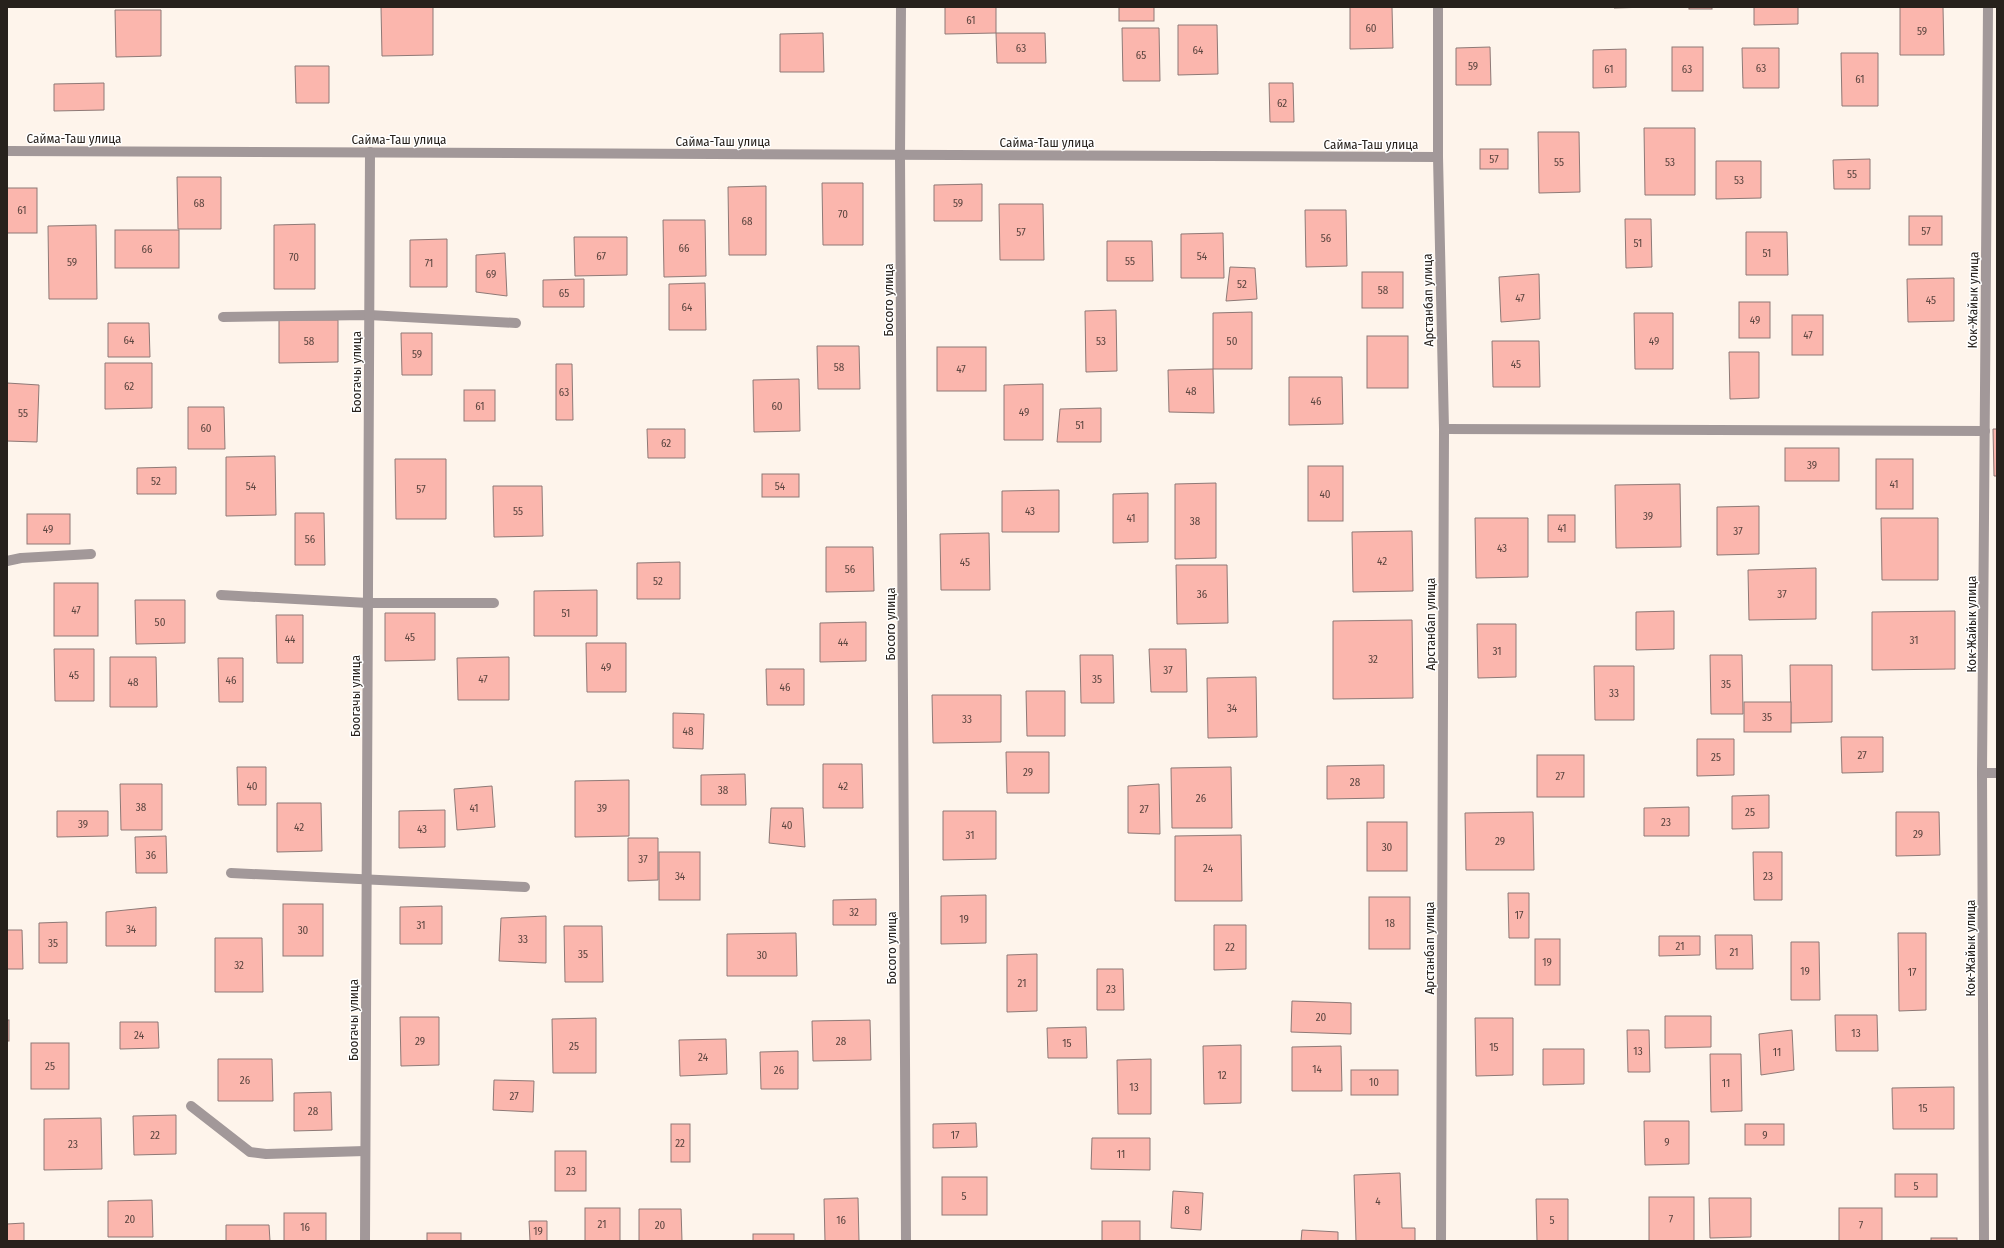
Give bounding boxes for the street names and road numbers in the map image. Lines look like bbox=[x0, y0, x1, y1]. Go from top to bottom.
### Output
street label: Сайма-Таш улица bbox=[27, 131, 121, 146]
street label: Сайма-Таш улица bbox=[352, 132, 446, 147]
street label: Сайма-Таш улица bbox=[676, 134, 770, 149]
street label: Сайма-Таш улица bbox=[1000, 135, 1094, 150]
street label: Сайма-Таш улица bbox=[1324, 137, 1418, 152]
street label: Кок-Жайык улица bbox=[1965, 251, 1981, 349]
street label: Арстанбап улица bbox=[1420, 253, 1436, 347]
street label: Босого улица bbox=[881, 264, 896, 336]
street label: Боогачы улица bbox=[349, 331, 364, 413]
street label: Кок-Жайык улица bbox=[1964, 576, 1979, 672]
street label: Арстанбап улица bbox=[1423, 578, 1438, 670]
street label: Босого улица bbox=[883, 588, 898, 660]
street label: Боогачы улица bbox=[348, 655, 363, 737]
street label: Кок-Жайык улица bbox=[1963, 900, 1978, 996]
street label: Арстанбап улица bbox=[1422, 902, 1437, 994]
street label: Босого улица bbox=[884, 912, 899, 984]
street label: Боогачы улица bbox=[346, 979, 361, 1061]

